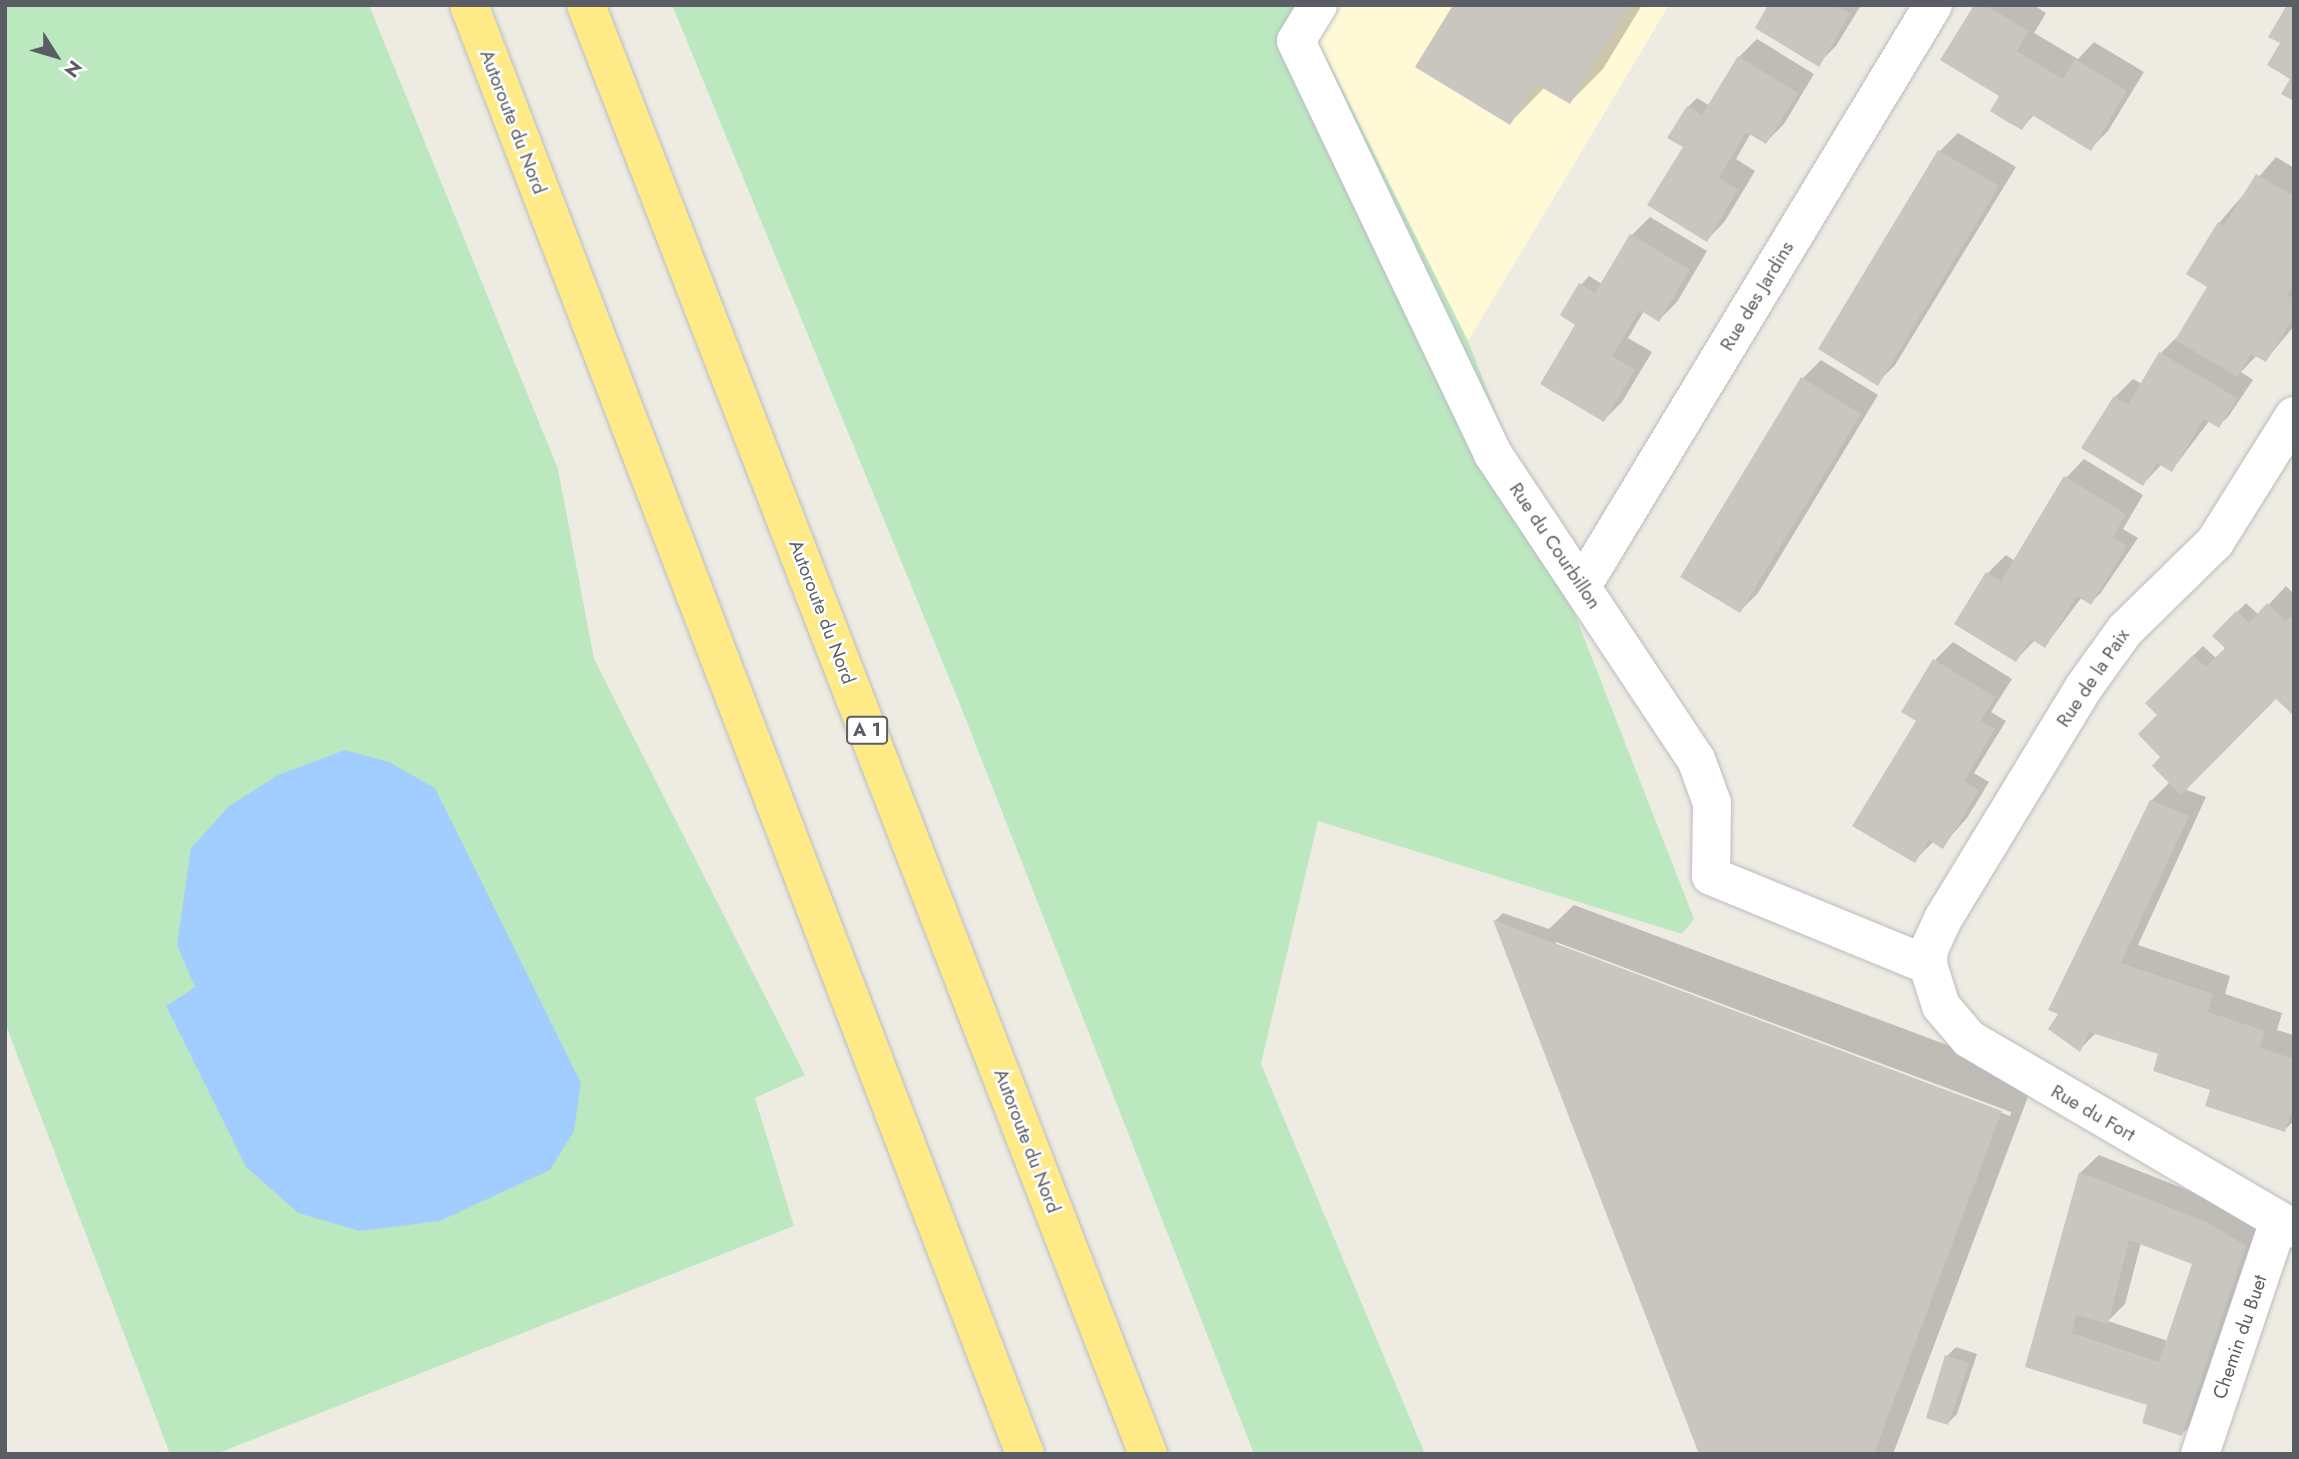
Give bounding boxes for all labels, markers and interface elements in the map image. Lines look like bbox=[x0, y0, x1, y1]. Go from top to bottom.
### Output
north arrow bbox=[21, 21, 91, 91]
street label: Autoroute du Nord bbox=[475, 47, 551, 197]
text: N bbox=[58, 55, 88, 83]
street label: Rue des Jardins bbox=[1715, 237, 1799, 355]
street label: Rue du Courbillon bbox=[1504, 479, 1606, 613]
street label: Autoroute du Nord bbox=[784, 537, 860, 687]
street label: Rue de la Paix bbox=[2052, 625, 2134, 731]
road number: A 1 bbox=[846, 716, 888, 744]
street label: Autoroute du Nord bbox=[989, 1066, 1065, 1216]
street label: Rue du Fort bbox=[2047, 1080, 2139, 1146]
street label: Chemin du Buet bbox=[2208, 1272, 2272, 1402]

